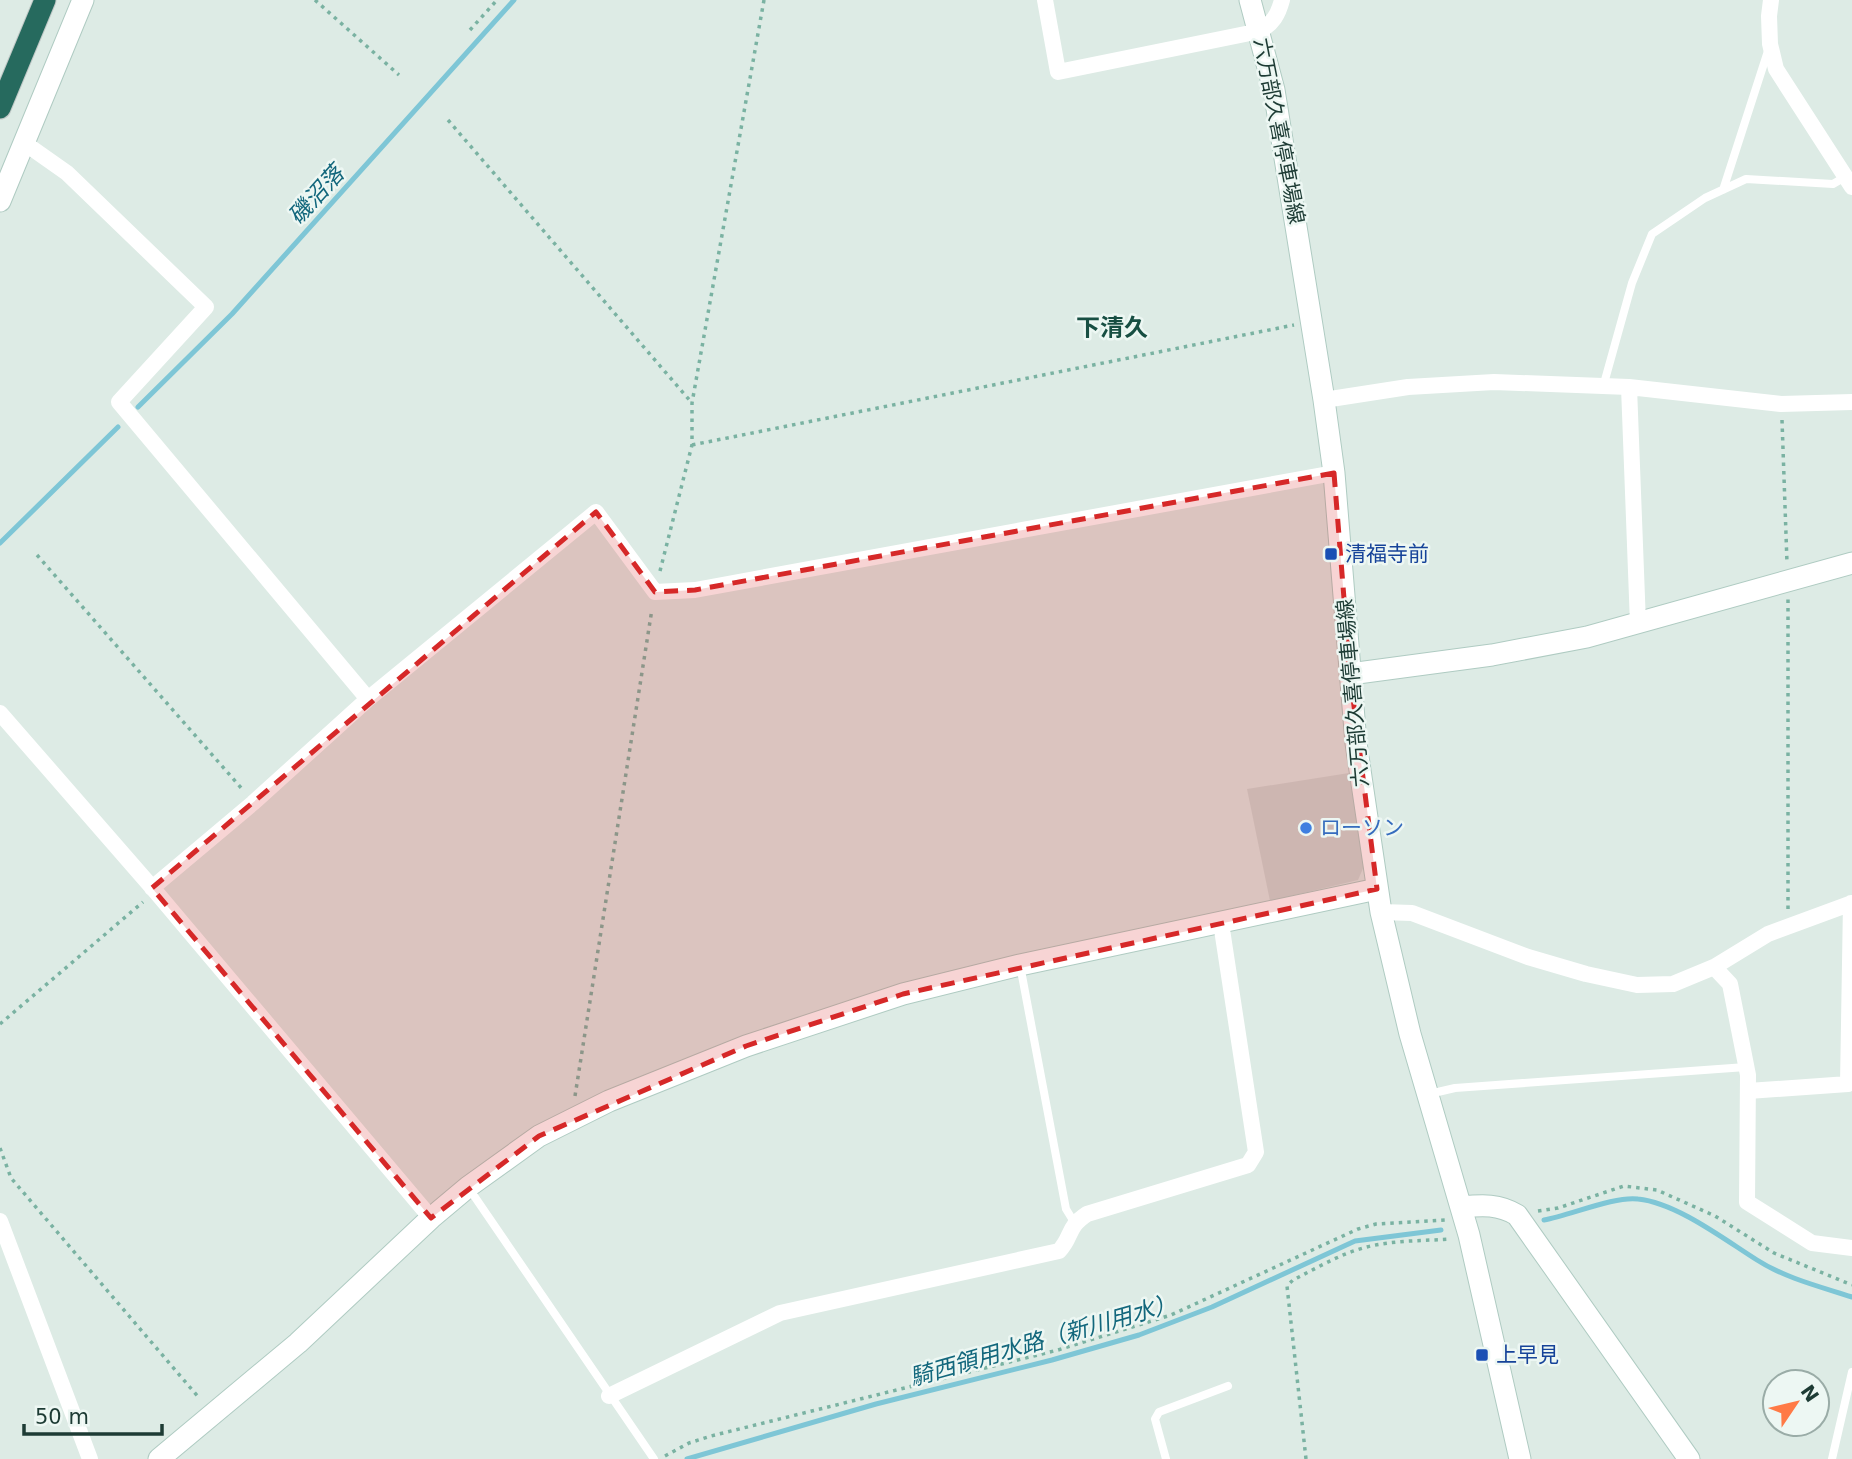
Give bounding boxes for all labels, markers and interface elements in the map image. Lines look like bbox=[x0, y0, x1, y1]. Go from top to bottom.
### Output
street label: 六万部久喜停車場線 bbox=[1249, 36, 1309, 226]
water label: 磯沼落 bbox=[283, 158, 351, 229]
district label: 下清久 bbox=[1076, 314, 1148, 342]
place label: 清福寺前 bbox=[1345, 542, 1429, 566]
marker: 清福寺前 bbox=[1323, 546, 1339, 562]
street label: 六万部久喜停車場線 bbox=[1333, 598, 1373, 788]
place label: ローソン bbox=[1320, 816, 1404, 840]
marker: ローソン bbox=[1298, 820, 1314, 836]
water label: 騎西領用水路（新川用水） bbox=[907, 1289, 1179, 1391]
place label: 上早見 bbox=[1496, 1343, 1559, 1367]
marker: 上早見 bbox=[1474, 1347, 1490, 1363]
north arrow bbox=[1761, 1368, 1831, 1438]
text: N bbox=[1796, 1380, 1823, 1406]
scale bar bbox=[24, 1392, 163, 1436]
text: 50 m bbox=[35, 1405, 89, 1429]

